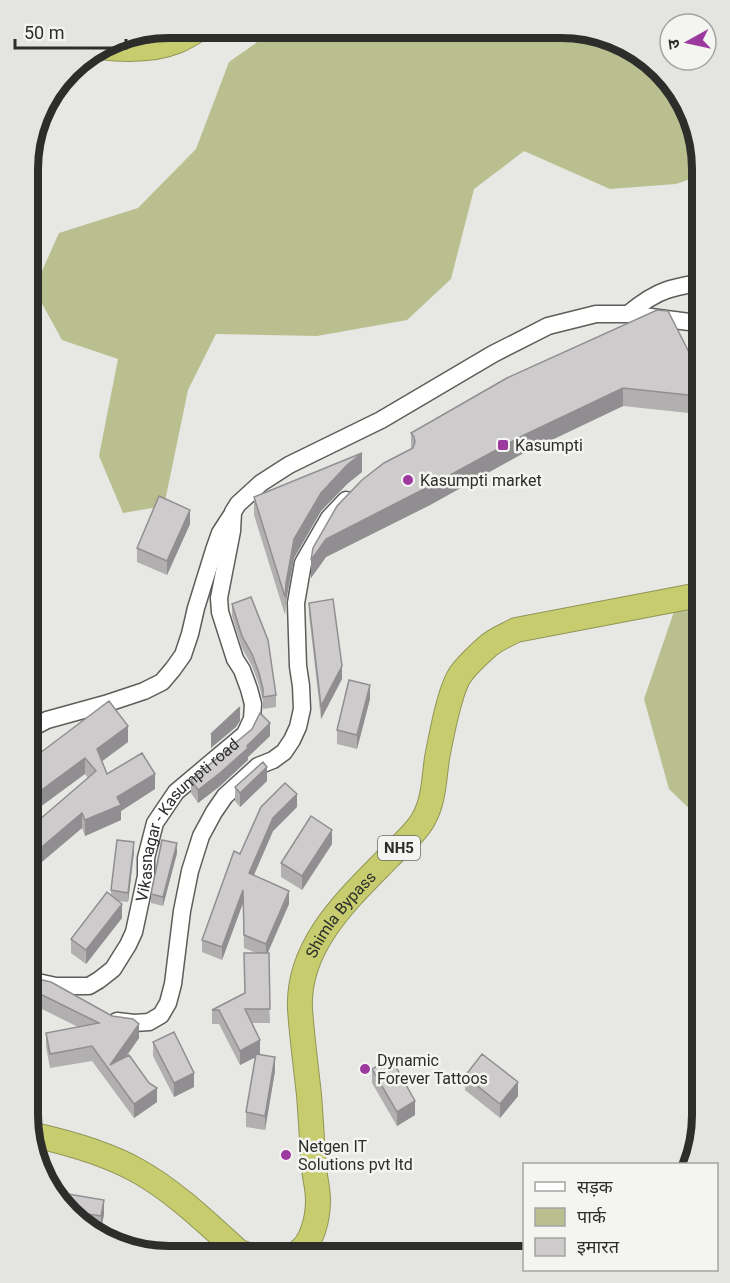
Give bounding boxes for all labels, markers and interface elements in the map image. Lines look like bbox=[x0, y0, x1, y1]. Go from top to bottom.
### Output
scale bar bbox=[15, 12, 126, 50]
north arrow bbox=[658, 12, 718, 72]
text: 50 m bbox=[24, 22, 64, 43]
text: उ bbox=[663, 37, 684, 50]
place label: Kasumpti bbox=[515, 436, 583, 455]
marker: Kasumpti bbox=[496, 438, 510, 452]
place label: Kasumpti market bbox=[420, 471, 542, 490]
marker: Kasumpti market bbox=[401, 473, 415, 487]
street label: Vikasnagar - Kasumpti road bbox=[131, 734, 242, 903]
road number: NH5 bbox=[378, 836, 420, 860]
street label: Shimla Bypass bbox=[301, 867, 379, 961]
place label: Dynamic Forever Tattoos bbox=[377, 1051, 488, 1088]
marker: Dynamic Forever Tattoos bbox=[358, 1062, 372, 1076]
place label: Netgen IT Solutions pvt ltd bbox=[298, 1137, 413, 1174]
marker: Netgen IT Solutions pvt ltd bbox=[279, 1148, 293, 1162]
legend bbox=[523, 1163, 718, 1271]
text: सड़क bbox=[577, 1176, 614, 1197]
text: पार्क bbox=[577, 1206, 607, 1227]
text: इमारत bbox=[577, 1236, 620, 1257]

